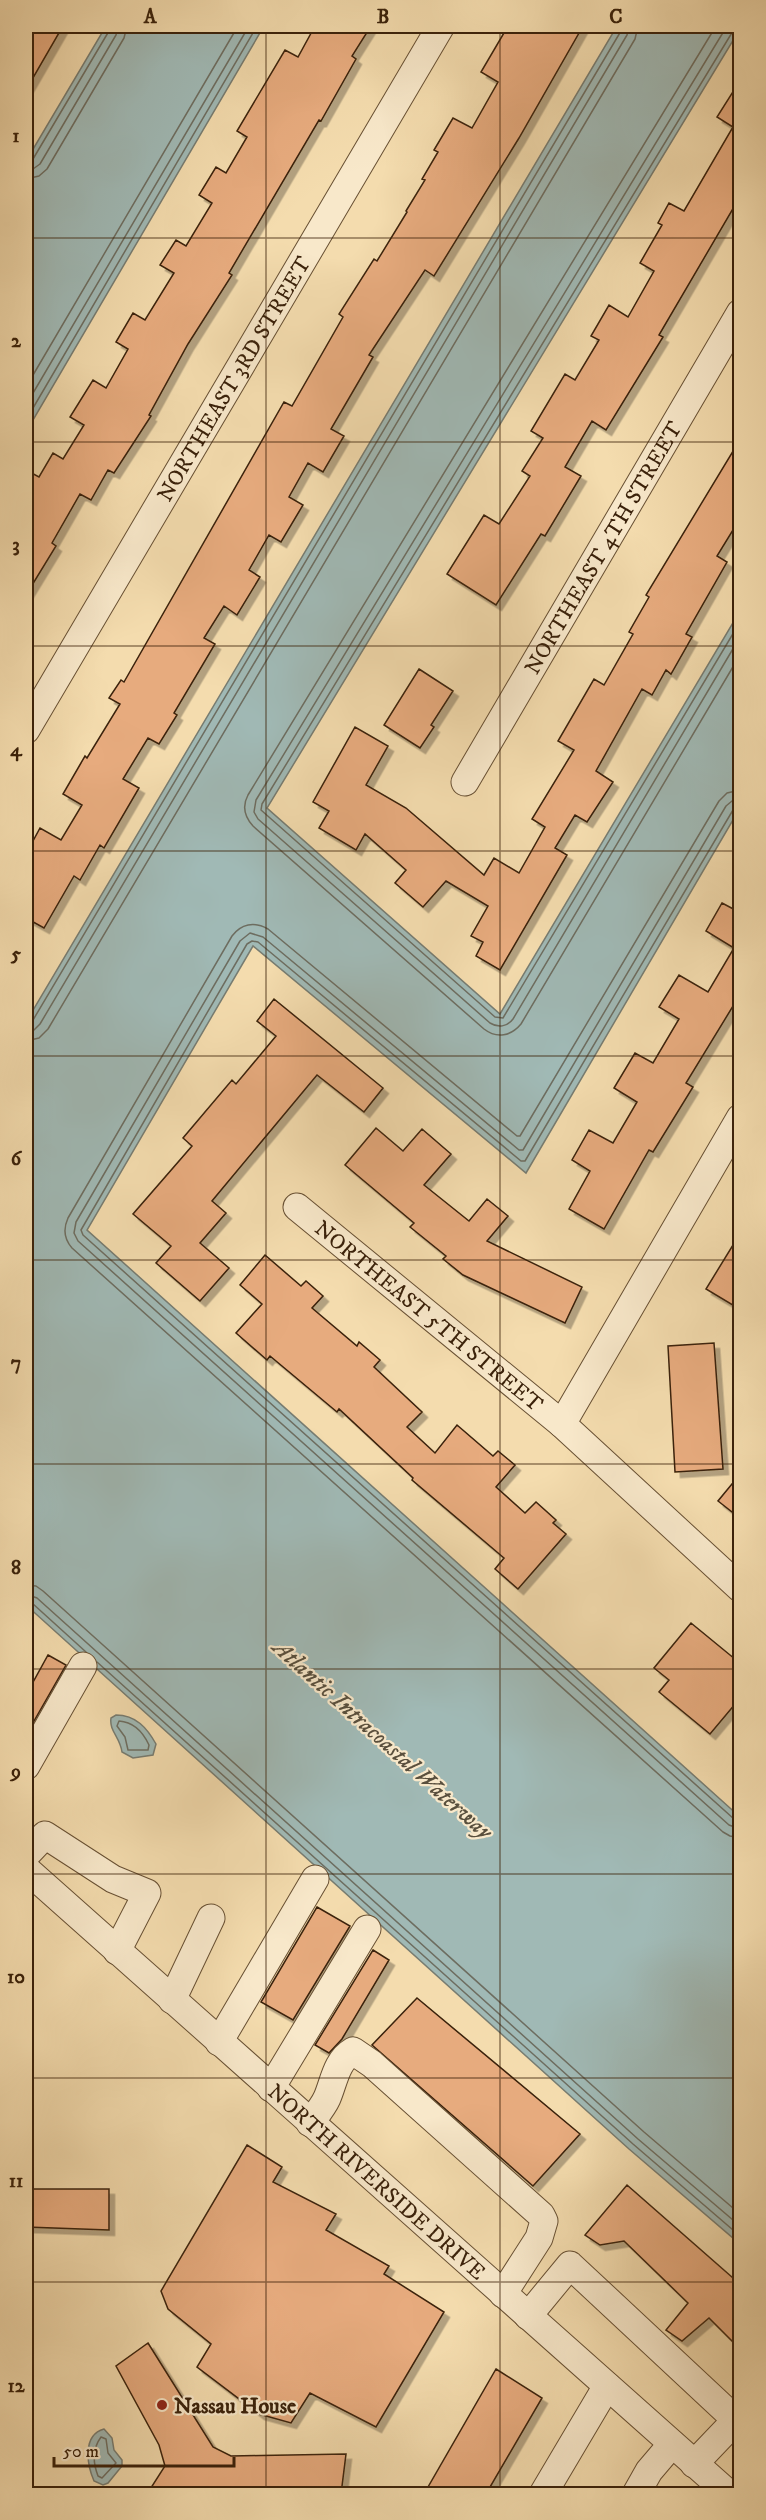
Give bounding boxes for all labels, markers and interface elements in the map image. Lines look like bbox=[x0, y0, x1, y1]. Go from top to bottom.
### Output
text: A bbox=[143, 5, 158, 30]
text: B bbox=[377, 5, 389, 30]
text: C bbox=[609, 5, 623, 30]
text: 1 bbox=[12, 124, 20, 149]
street label: NORTHEAST 3RD STREET bbox=[152, 251, 317, 507]
text: 2 bbox=[11, 329, 22, 354]
street label: NORTHEAST 4TH STREET bbox=[519, 416, 689, 680]
text: 3 bbox=[12, 533, 20, 558]
text: 4 bbox=[10, 738, 23, 763]
text: 5 bbox=[10, 942, 21, 967]
text: 6 bbox=[11, 1147, 23, 1172]
street label: NORTHEAST 5TH STREET bbox=[309, 1215, 548, 1418]
text: 7 bbox=[11, 1351, 21, 1376]
text: 8 bbox=[11, 1556, 21, 1581]
water label: Atlantic Intracoastal Waterway bbox=[264, 1631, 500, 1847]
text: 9 bbox=[9, 1760, 21, 1785]
text: 10 bbox=[7, 1965, 25, 1990]
street label: NORTH RIVERSIDE DRIVE bbox=[262, 2079, 491, 2286]
text: 11 bbox=[9, 2169, 23, 2194]
text: 12 bbox=[7, 2374, 26, 2399]
place label: Nassau House bbox=[174, 2393, 296, 2420]
marker: Nassau House bbox=[155, 2398, 169, 2412]
scale bar bbox=[54, 2430, 234, 2468]
text: 50 m bbox=[63, 2441, 99, 2463]

